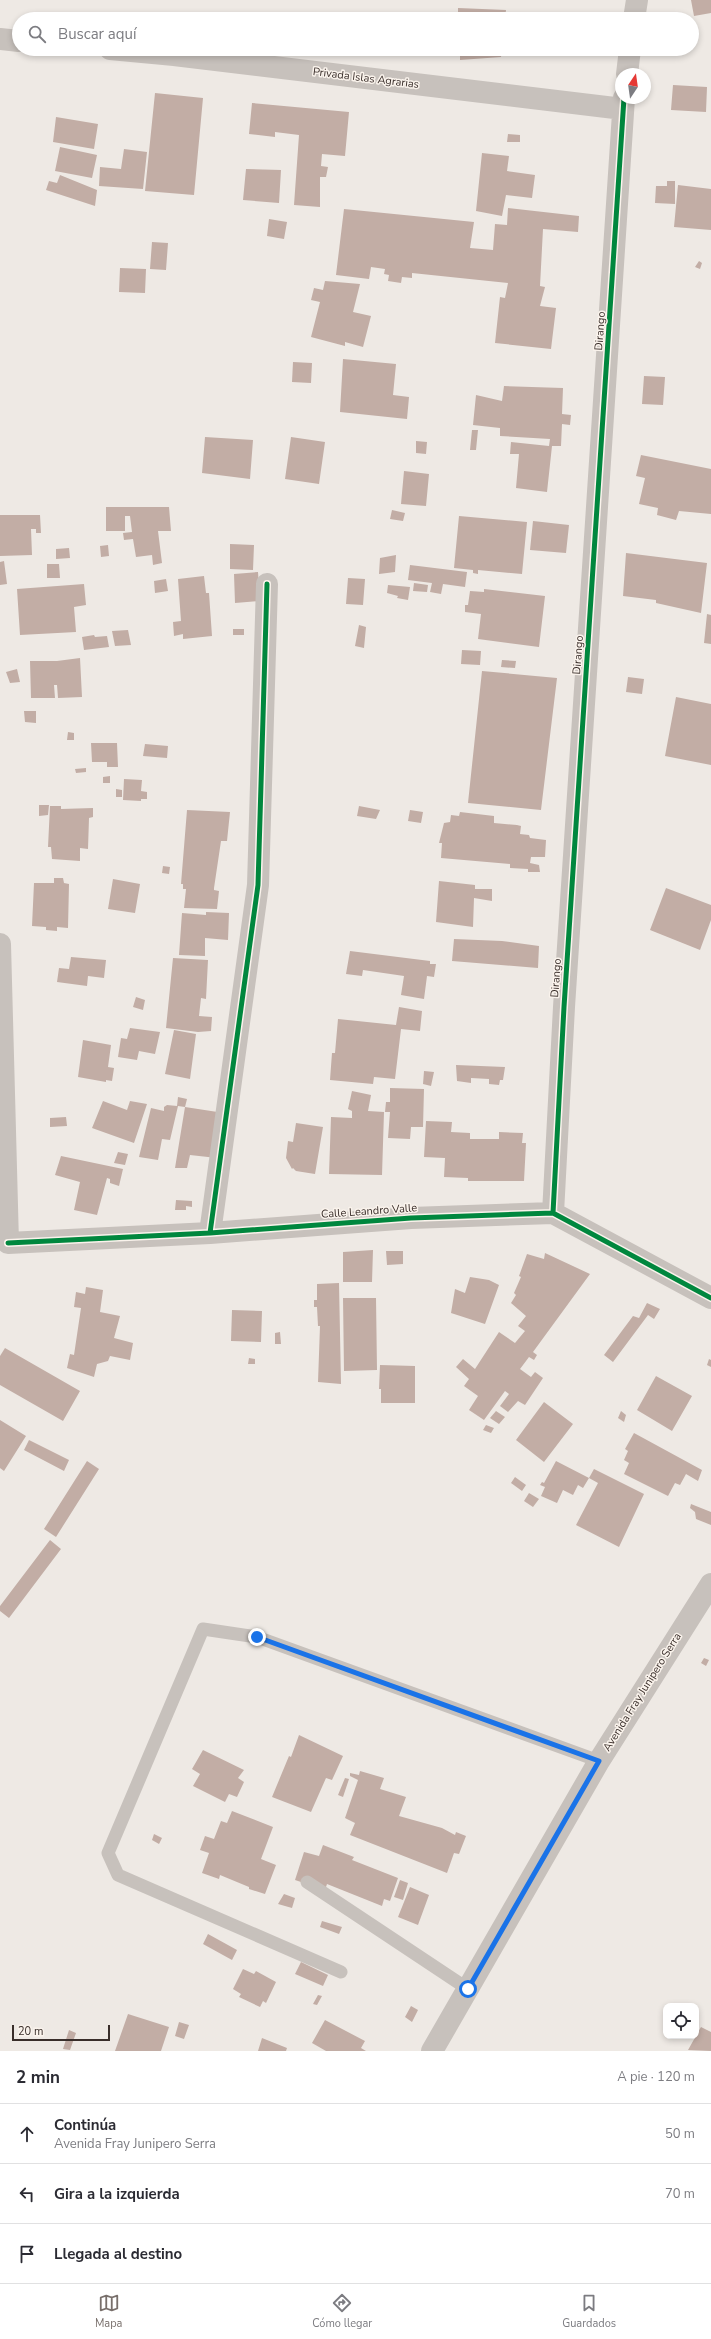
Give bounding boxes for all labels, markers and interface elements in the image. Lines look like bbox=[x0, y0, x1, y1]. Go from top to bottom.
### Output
search box bbox=[12, 12, 699, 56]
icon: search bbox=[26, 23, 48, 45]
text: Buscar aquí bbox=[58, 24, 136, 44]
street label: Privada Islas Agrarias bbox=[312, 64, 420, 92]
north arrow bbox=[615, 68, 651, 104]
street label: Dirango bbox=[591, 311, 609, 351]
street label: Dirango bbox=[569, 635, 587, 675]
street label: Dirango bbox=[547, 958, 565, 998]
street label: Calle Leandro Valle bbox=[320, 1200, 418, 1222]
route end bbox=[248, 1628, 266, 1646]
street label: Avenida Fray Junipero Serra bbox=[599, 1630, 685, 1754]
route start bbox=[459, 1980, 477, 1998]
map controls bbox=[663, 2003, 699, 2039]
button: locate bbox=[663, 2003, 699, 2039]
scale bar bbox=[12, 2023, 110, 2042]
text: 20 m bbox=[18, 2024, 43, 2039]
text: 2 min bbox=[16, 2066, 60, 2089]
text: A pie · 120 m bbox=[617, 2068, 695, 2086]
text: Continúa bbox=[54, 2115, 116, 2135]
icon: ahead bbox=[16, 2123, 38, 2145]
text: 50 m bbox=[665, 2125, 695, 2143]
text: Avenida Fray Junipero Serra bbox=[54, 2135, 216, 2153]
icon: left bbox=[16, 2183, 38, 2205]
text: Gira a la izquierda bbox=[54, 2184, 180, 2204]
text: 70 m bbox=[665, 2185, 695, 2203]
icon: arrive bbox=[16, 2243, 38, 2265]
text: Llegada al destino bbox=[54, 2244, 182, 2264]
tab: Mapa bbox=[95, 2292, 122, 2331]
tab: Cómo llegar bbox=[312, 2292, 372, 2331]
tab: Guardados bbox=[562, 2292, 616, 2331]

